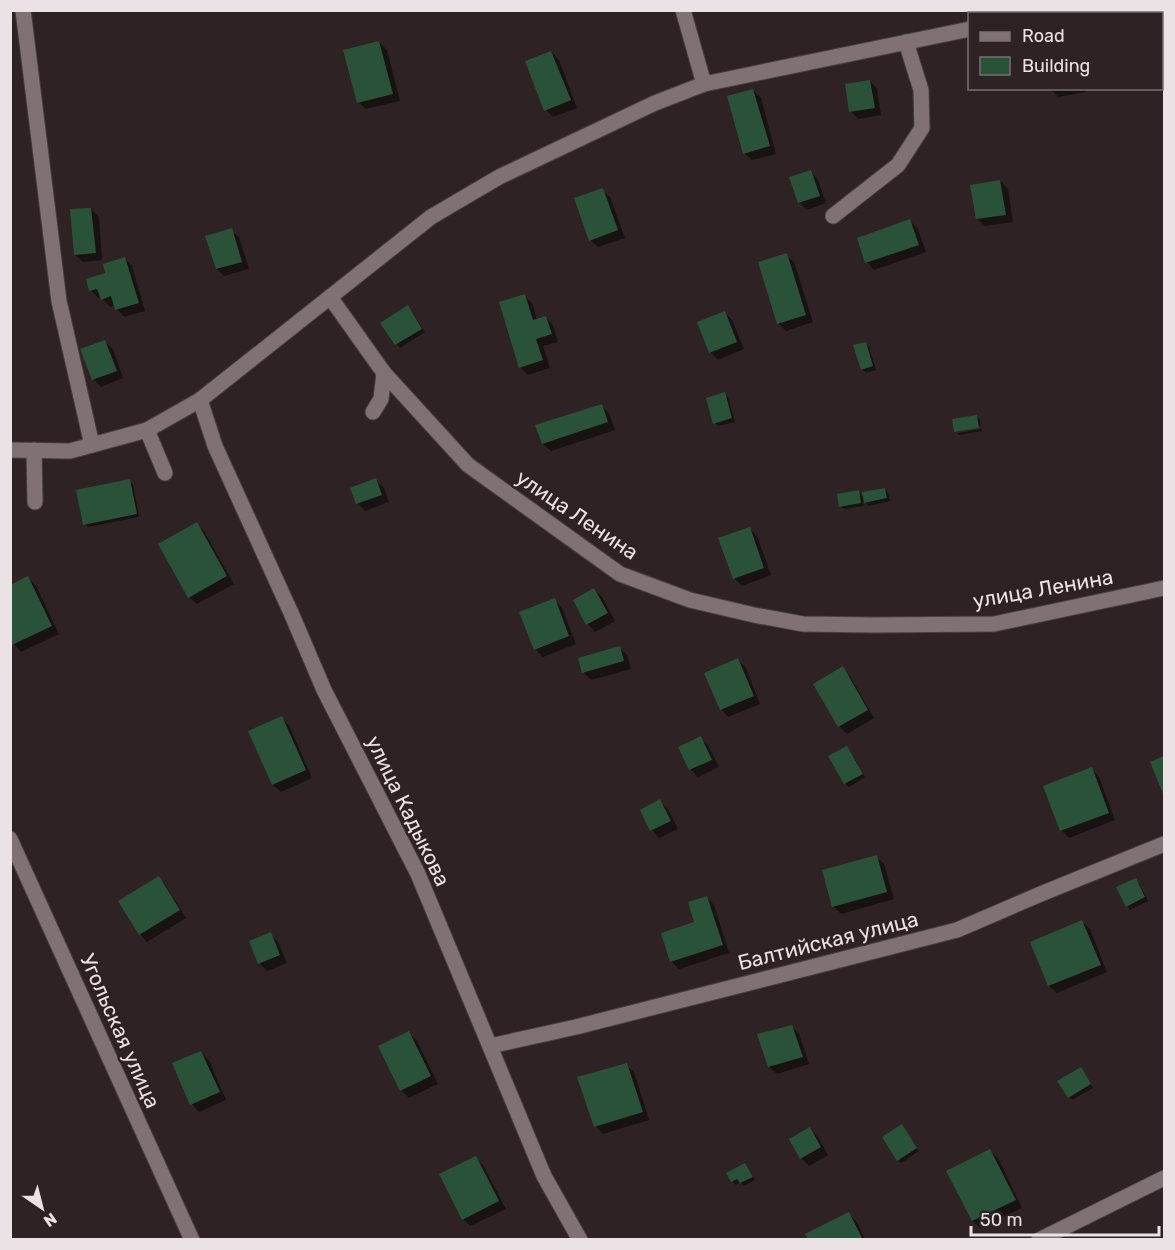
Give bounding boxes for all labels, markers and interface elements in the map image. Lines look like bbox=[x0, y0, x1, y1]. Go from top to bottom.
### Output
legend bbox=[968, 12, 1163, 90]
text: Road bbox=[1022, 25, 1065, 47]
text: Building bbox=[1022, 55, 1090, 77]
street label: улица Ленина bbox=[511, 464, 643, 565]
street label: улица Ленина bbox=[971, 564, 1115, 613]
street label: улица Кадыкова bbox=[361, 731, 456, 890]
street label: Балтийская улица bbox=[735, 906, 921, 975]
street label: Угольская улица bbox=[75, 950, 166, 1112]
north arrow bbox=[12, 1178, 72, 1238]
scale bar bbox=[971, 1199, 1158, 1237]
text: N bbox=[40, 1209, 60, 1231]
text: 50 m bbox=[980, 1209, 1023, 1231]

